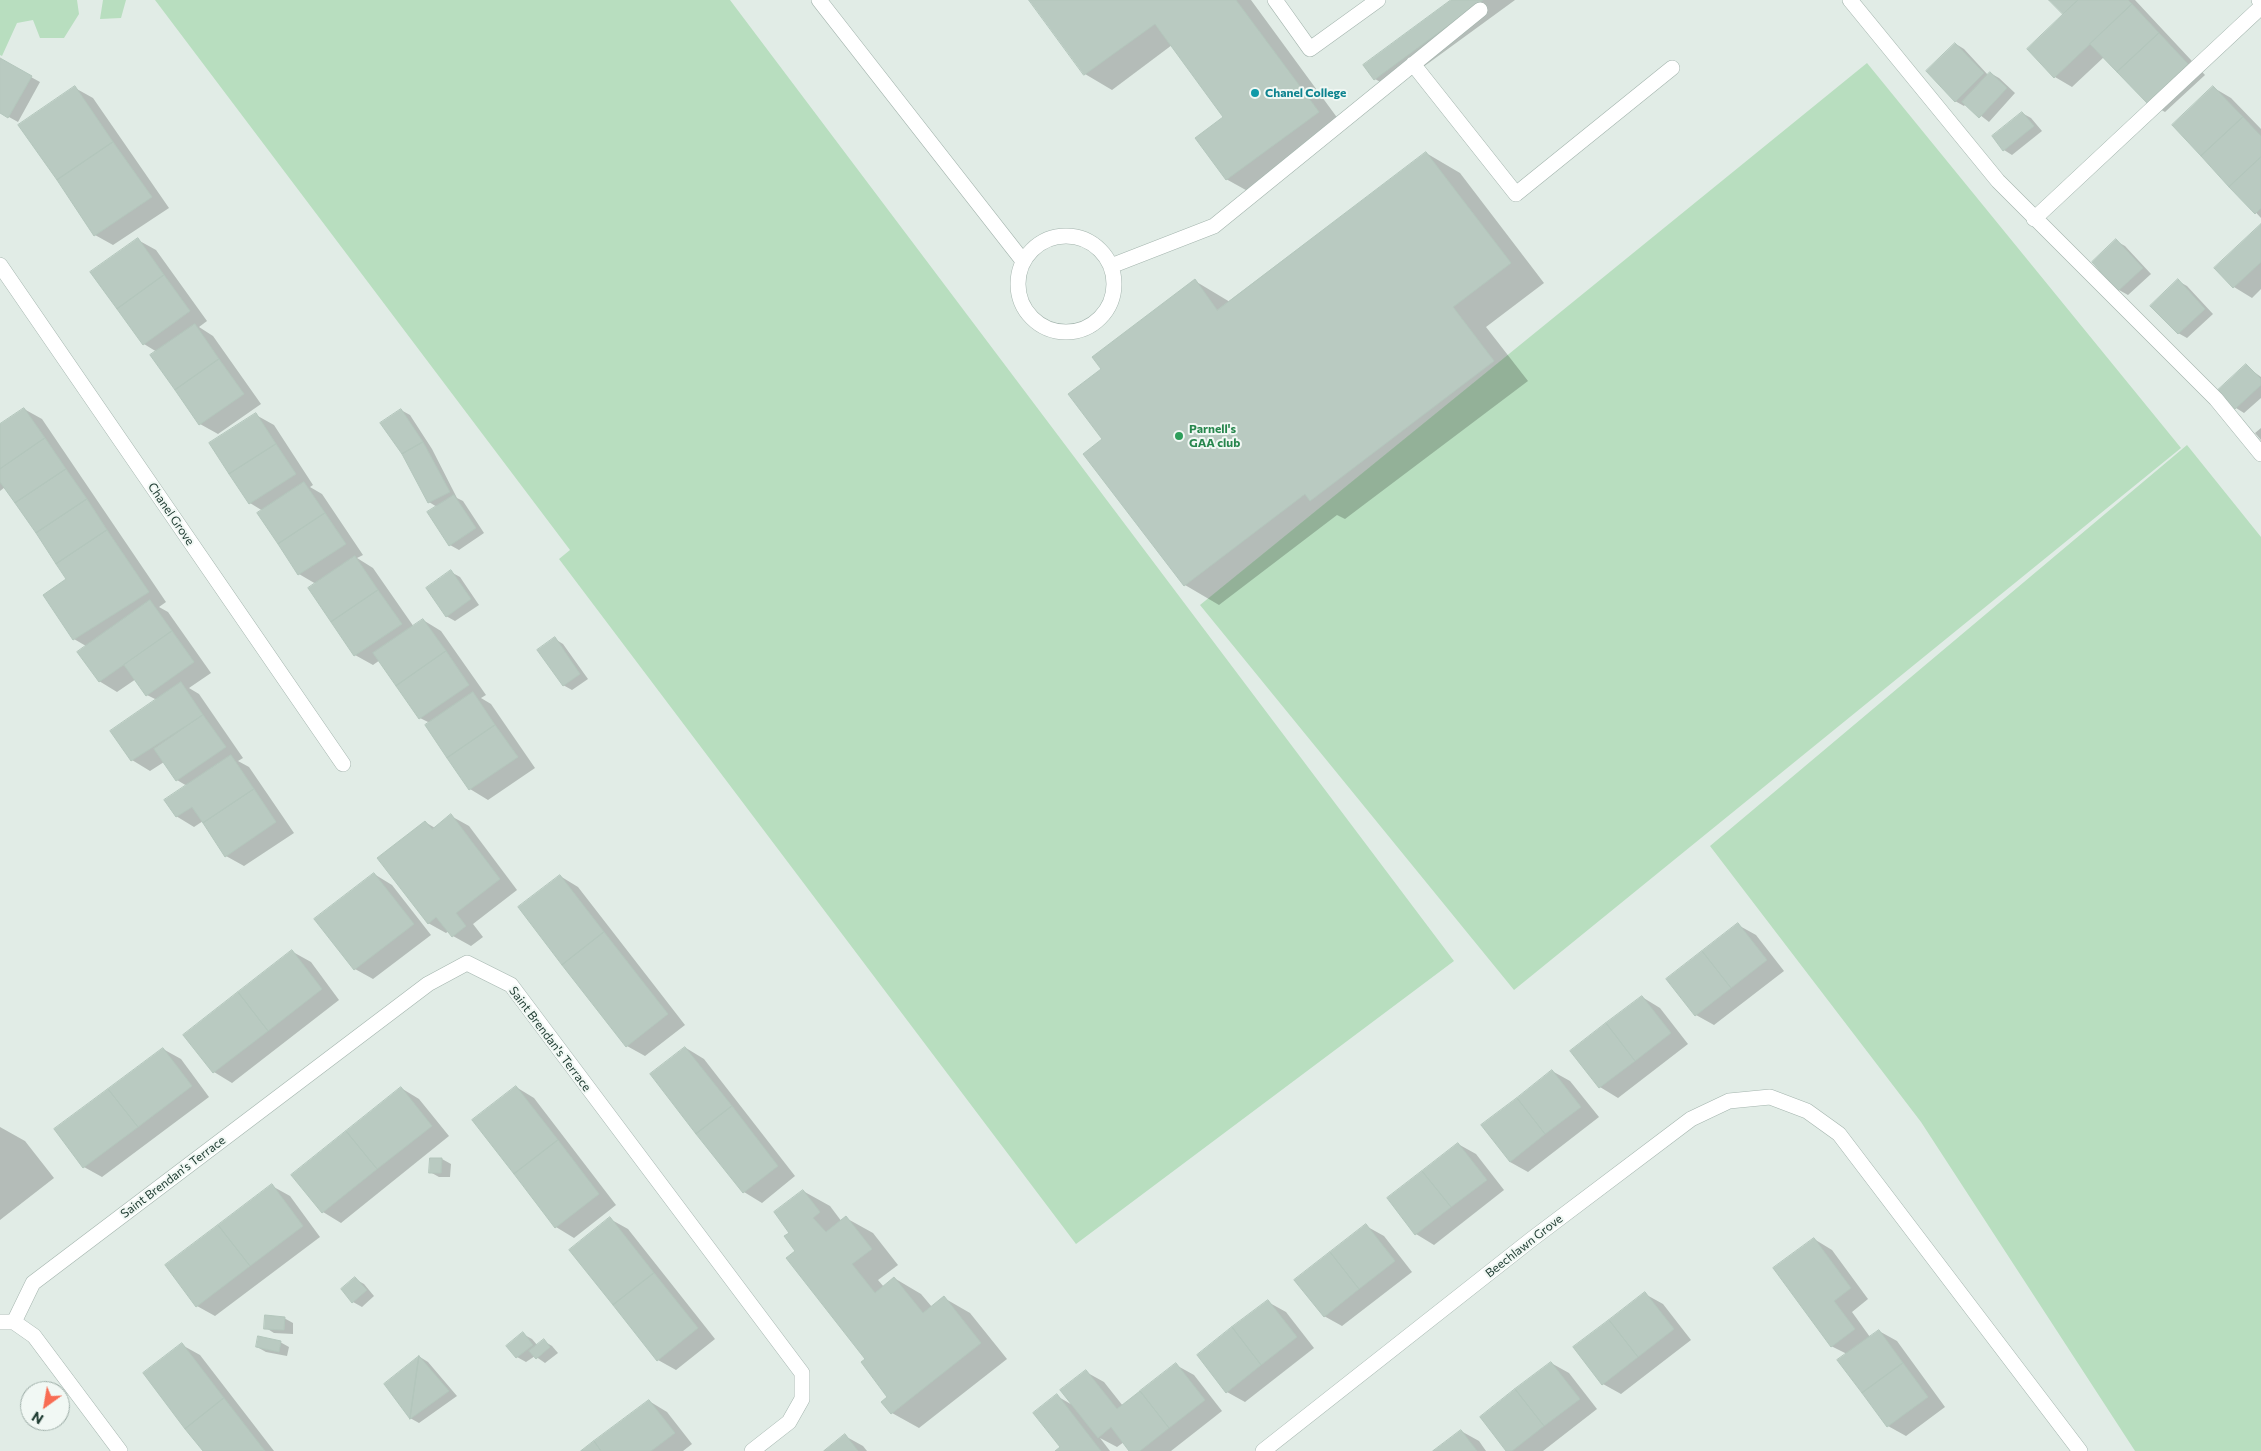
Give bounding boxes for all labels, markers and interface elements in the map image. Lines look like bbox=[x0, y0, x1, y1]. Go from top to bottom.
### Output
place label: Chanel College bbox=[1265, 86, 1346, 100]
marker: Chanel College bbox=[1249, 87, 1261, 99]
place label: Parnell's GAA club bbox=[1189, 422, 1240, 450]
marker: Parnell's GAA club bbox=[1173, 430, 1185, 442]
street label: Chanel Grove bbox=[145, 480, 197, 548]
street label: Saint Brendan's Terrace bbox=[506, 984, 594, 1094]
street label: Saint Brendan's Terrace bbox=[118, 1133, 228, 1221]
street label: Beechlawn Grove bbox=[1483, 1211, 1565, 1281]
north arrow bbox=[20, 1381, 70, 1431]
text: N bbox=[28, 1408, 46, 1428]

